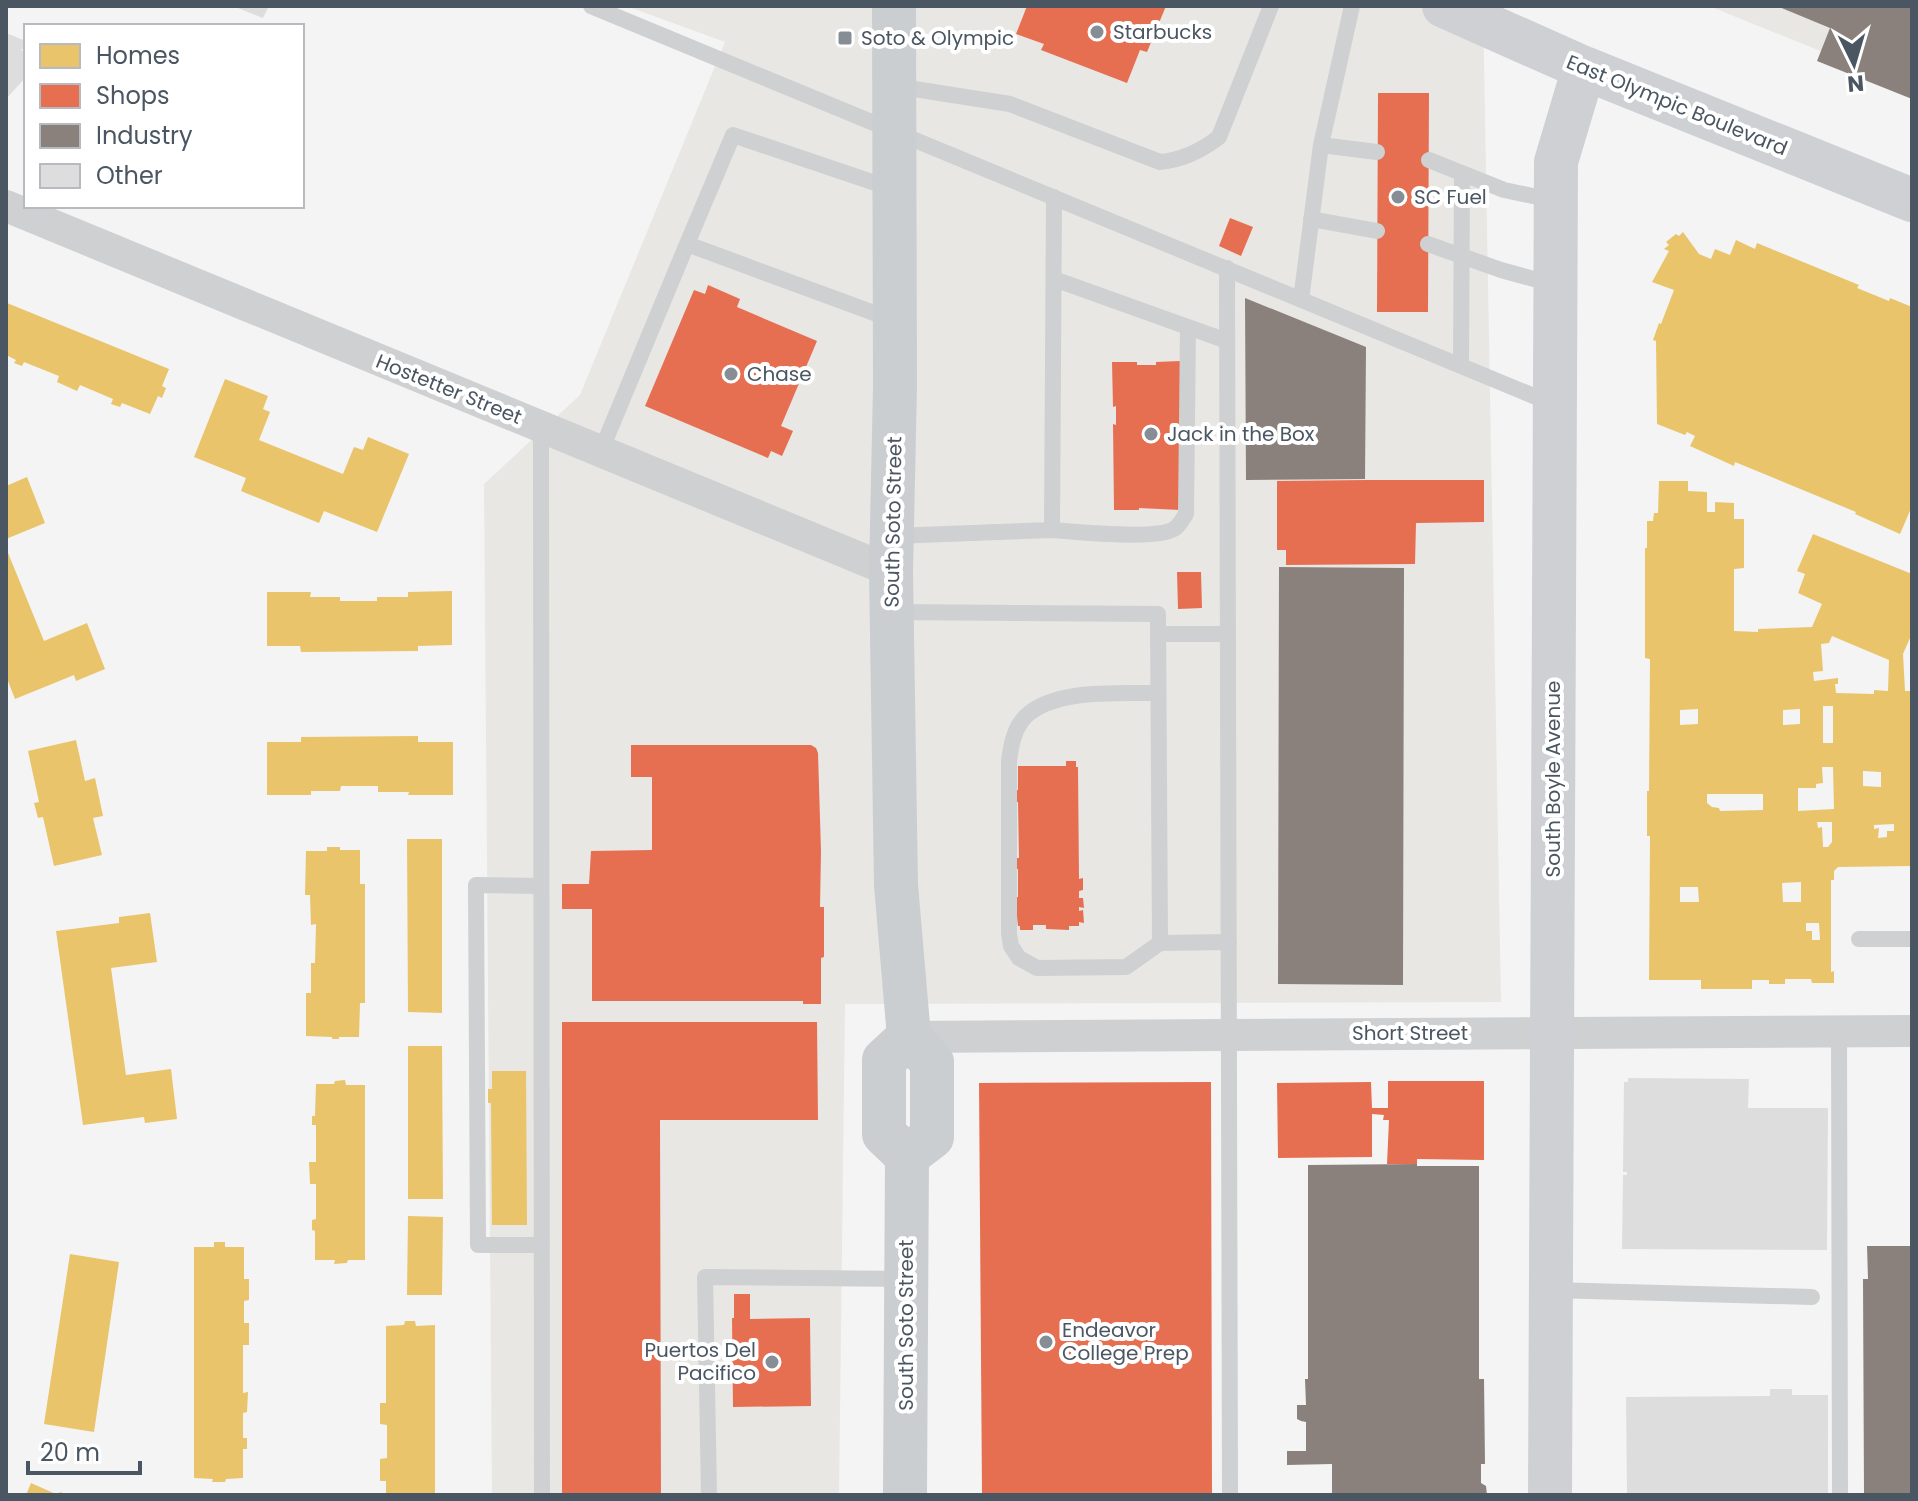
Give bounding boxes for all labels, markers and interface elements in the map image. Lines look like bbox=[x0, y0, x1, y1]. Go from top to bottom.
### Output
place label: Starbucks bbox=[1113, 18, 1212, 46]
marker: Starbucks bbox=[1088, 23, 1106, 41]
legend bbox=[24, 24, 304, 208]
place label: Soto & Olympic bbox=[861, 24, 1014, 52]
north arrow bbox=[1814, 24, 1894, 104]
marker: Soto & Olympic bbox=[836, 29, 854, 47]
text: Homes bbox=[96, 39, 180, 72]
street label: East Olympic Boulevard bbox=[1562, 48, 1792, 162]
text: N bbox=[1846, 67, 1865, 100]
text: Shops bbox=[96, 79, 170, 112]
text: Industry bbox=[96, 119, 193, 152]
text: Other bbox=[96, 159, 163, 192]
place label: SC Fuel bbox=[1414, 183, 1487, 211]
marker: SC Fuel bbox=[1389, 188, 1407, 206]
street label: Hostetter Street bbox=[372, 347, 526, 431]
place label: Chase bbox=[747, 360, 812, 388]
marker: Chase bbox=[722, 365, 740, 383]
place label: Jack in the Box bbox=[1167, 420, 1315, 448]
marker: Jack in the Box bbox=[1142, 425, 1160, 443]
street label: South Soto Street bbox=[878, 436, 908, 608]
street label: South Boyle Avenue bbox=[1539, 681, 1567, 877]
street label: Short Street bbox=[1352, 1019, 1468, 1047]
street label: South Soto Street bbox=[892, 1239, 920, 1411]
place label: Endeavor College Prep bbox=[1062, 1316, 1189, 1367]
marker: Endeavor College Prep bbox=[1037, 1333, 1055, 1351]
place label: Puertos Del Pacifico bbox=[644, 1336, 756, 1387]
marker: Puertos Del Pacifico bbox=[763, 1353, 781, 1371]
scale bar bbox=[28, 1425, 140, 1475]
text: 20 m bbox=[40, 1436, 100, 1469]

